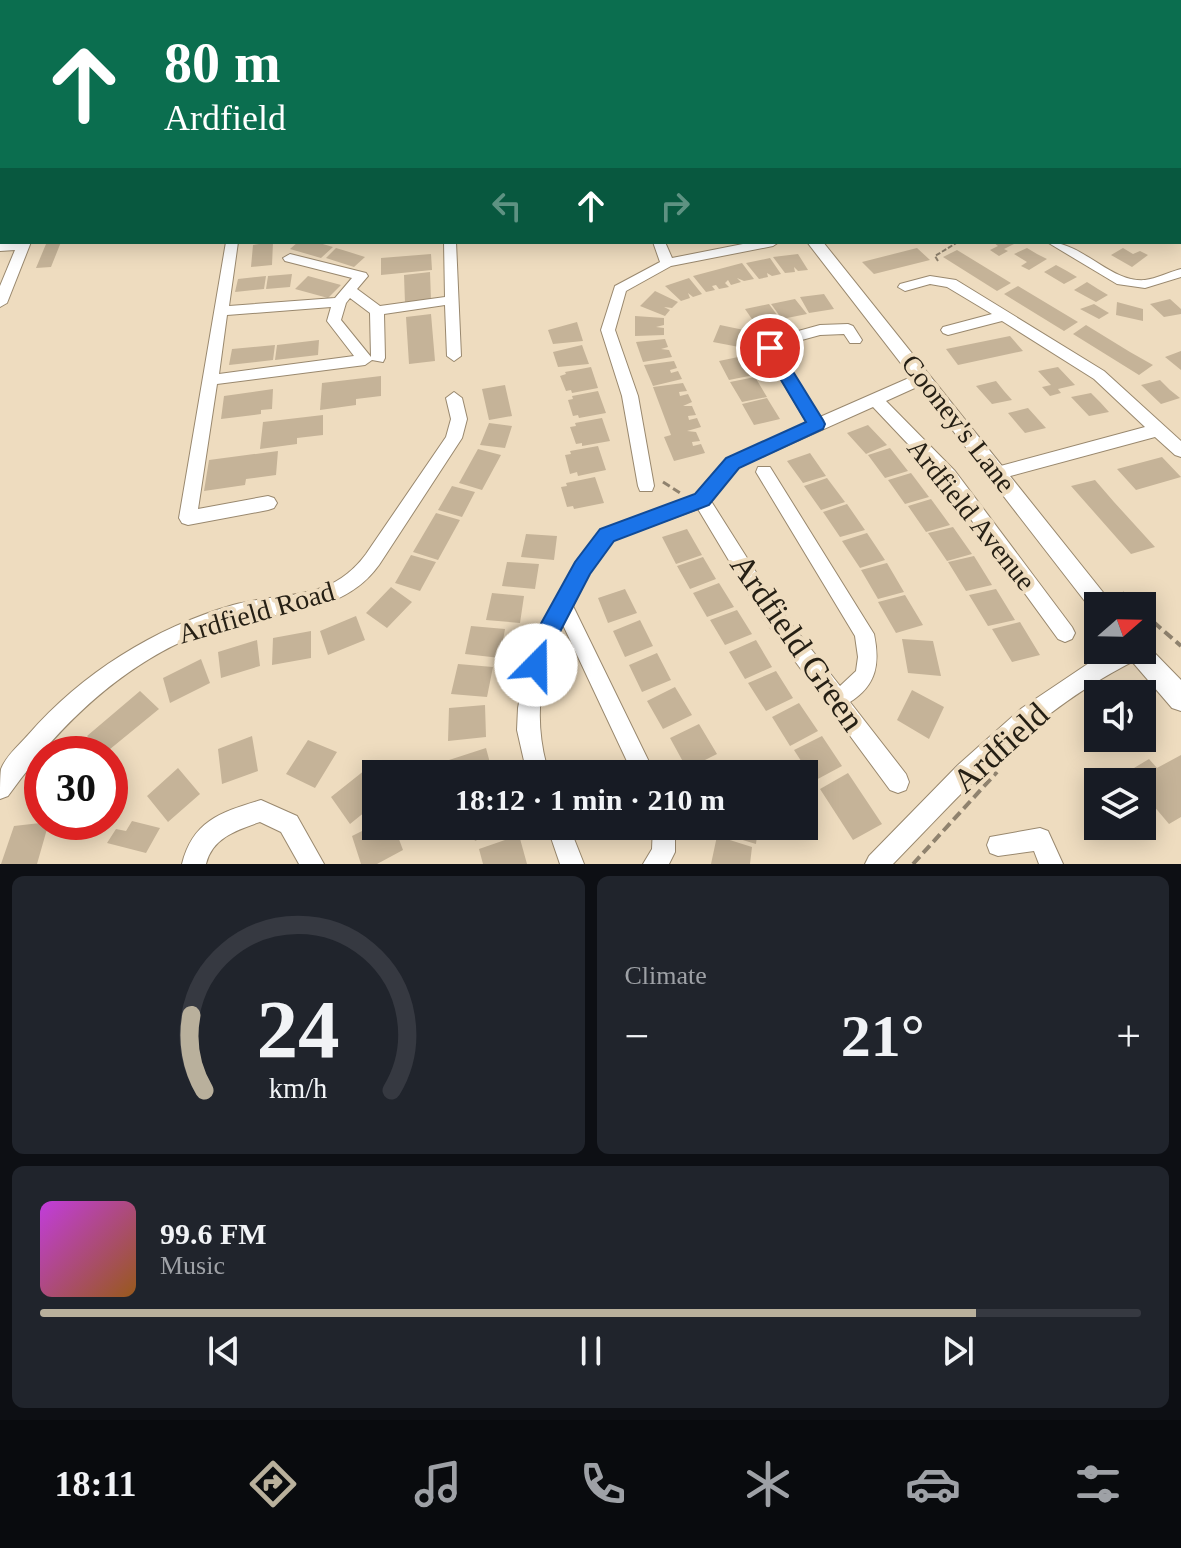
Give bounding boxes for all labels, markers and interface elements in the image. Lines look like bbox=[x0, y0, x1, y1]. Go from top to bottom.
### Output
icon: ahead bbox=[32, 32, 136, 136]
text: 80 m bbox=[164, 32, 281, 94]
text: Ardfield bbox=[164, 98, 286, 138]
icon: left bbox=[485, 184, 529, 228]
icon: ahead bbox=[569, 184, 613, 228]
icon: right bbox=[653, 184, 697, 228]
pin bbox=[736, 314, 804, 382]
icon: arrive bbox=[748, 326, 792, 370]
street label: Cooney's Lane bbox=[895, 348, 1022, 498]
street label: Ardfield Avenue bbox=[901, 433, 1042, 596]
street label: Ardfield Green bbox=[723, 547, 872, 738]
street label: Ardfield Road bbox=[174, 575, 338, 650]
north arrow bbox=[1084, 592, 1156, 664]
map controls bbox=[1084, 592, 1156, 840]
position arrow bbox=[494, 623, 578, 707]
button: sound bbox=[1084, 680, 1156, 752]
street label: Ardfield bbox=[945, 695, 1056, 800]
speed limit sign: 30 bbox=[24, 736, 128, 840]
button: layers bbox=[1084, 768, 1156, 840]
text: 18:12 · 1 min · 210 m bbox=[455, 783, 725, 816]
text: Climate bbox=[625, 961, 707, 990]
text: 24 bbox=[257, 983, 340, 1075]
text: 21° bbox=[841, 1003, 925, 1069]
text: − bbox=[625, 1012, 649, 1061]
text: + bbox=[1116, 1012, 1141, 1061]
text: km/h bbox=[269, 1073, 328, 1104]
text: 99.6 FM bbox=[160, 1217, 267, 1250]
text: Music bbox=[160, 1251, 225, 1280]
icon: previous bbox=[202, 1329, 246, 1373]
icon: pause bbox=[569, 1329, 613, 1373]
icon: next bbox=[936, 1329, 980, 1373]
icon: directions bbox=[245, 1456, 301, 1512]
icon: music bbox=[410, 1456, 466, 1512]
icon: phone bbox=[575, 1456, 631, 1512]
icon: climate bbox=[740, 1456, 796, 1512]
icon: car bbox=[905, 1456, 961, 1512]
icon: filters bbox=[1070, 1456, 1126, 1512]
text: 18:11 bbox=[54, 1464, 137, 1504]

